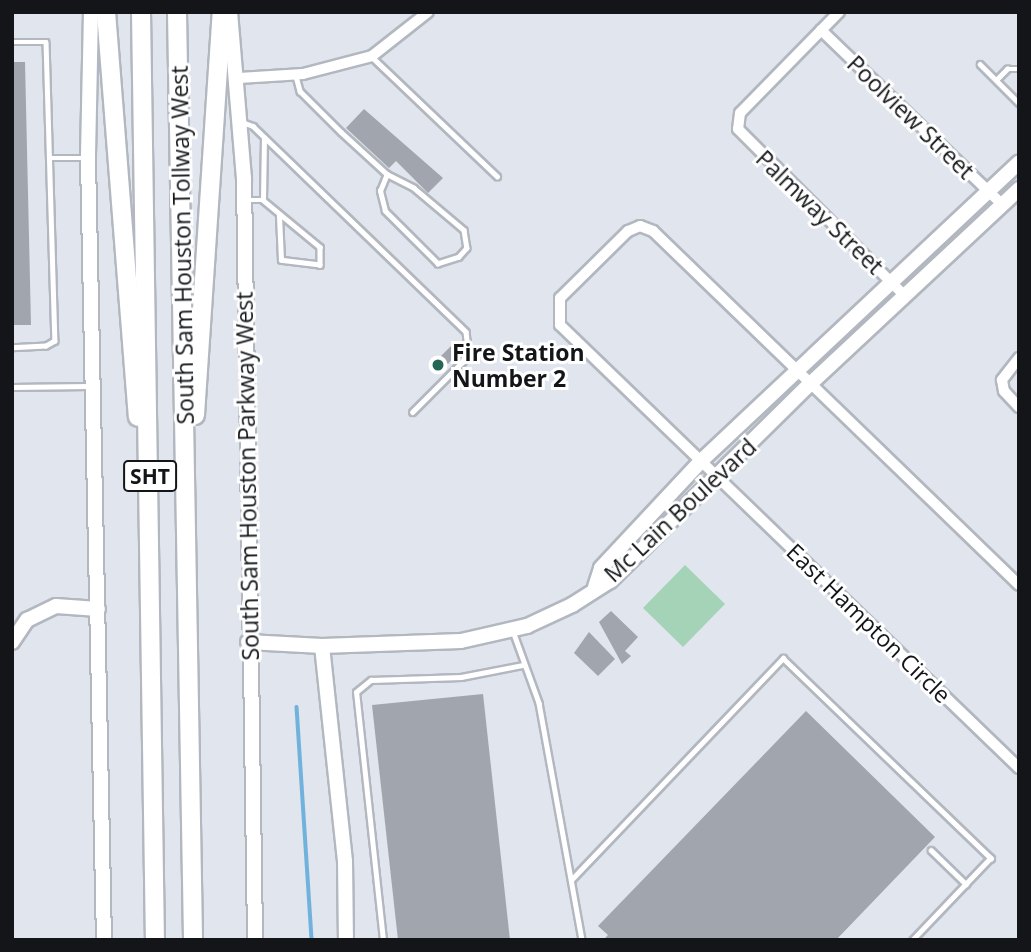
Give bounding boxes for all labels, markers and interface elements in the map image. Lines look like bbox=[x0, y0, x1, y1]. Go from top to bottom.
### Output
street label: Poolview Street bbox=[842, 50, 980, 184]
street label: South Sam Houston Tollway West bbox=[165, 65, 199, 425]
street label: Palmway Street bbox=[751, 144, 889, 280]
street label: South Sam Houston Parkway West bbox=[230, 291, 264, 661]
place label: Fire Station Number 2 bbox=[452, 338, 585, 392]
marker: Fire Station Number 2 bbox=[430, 357, 446, 373]
street label: Mc Lain Boulevard bbox=[598, 433, 762, 587]
road number: SHT bbox=[122, 458, 178, 494]
street label: East Hampton Circle bbox=[781, 538, 957, 708]

